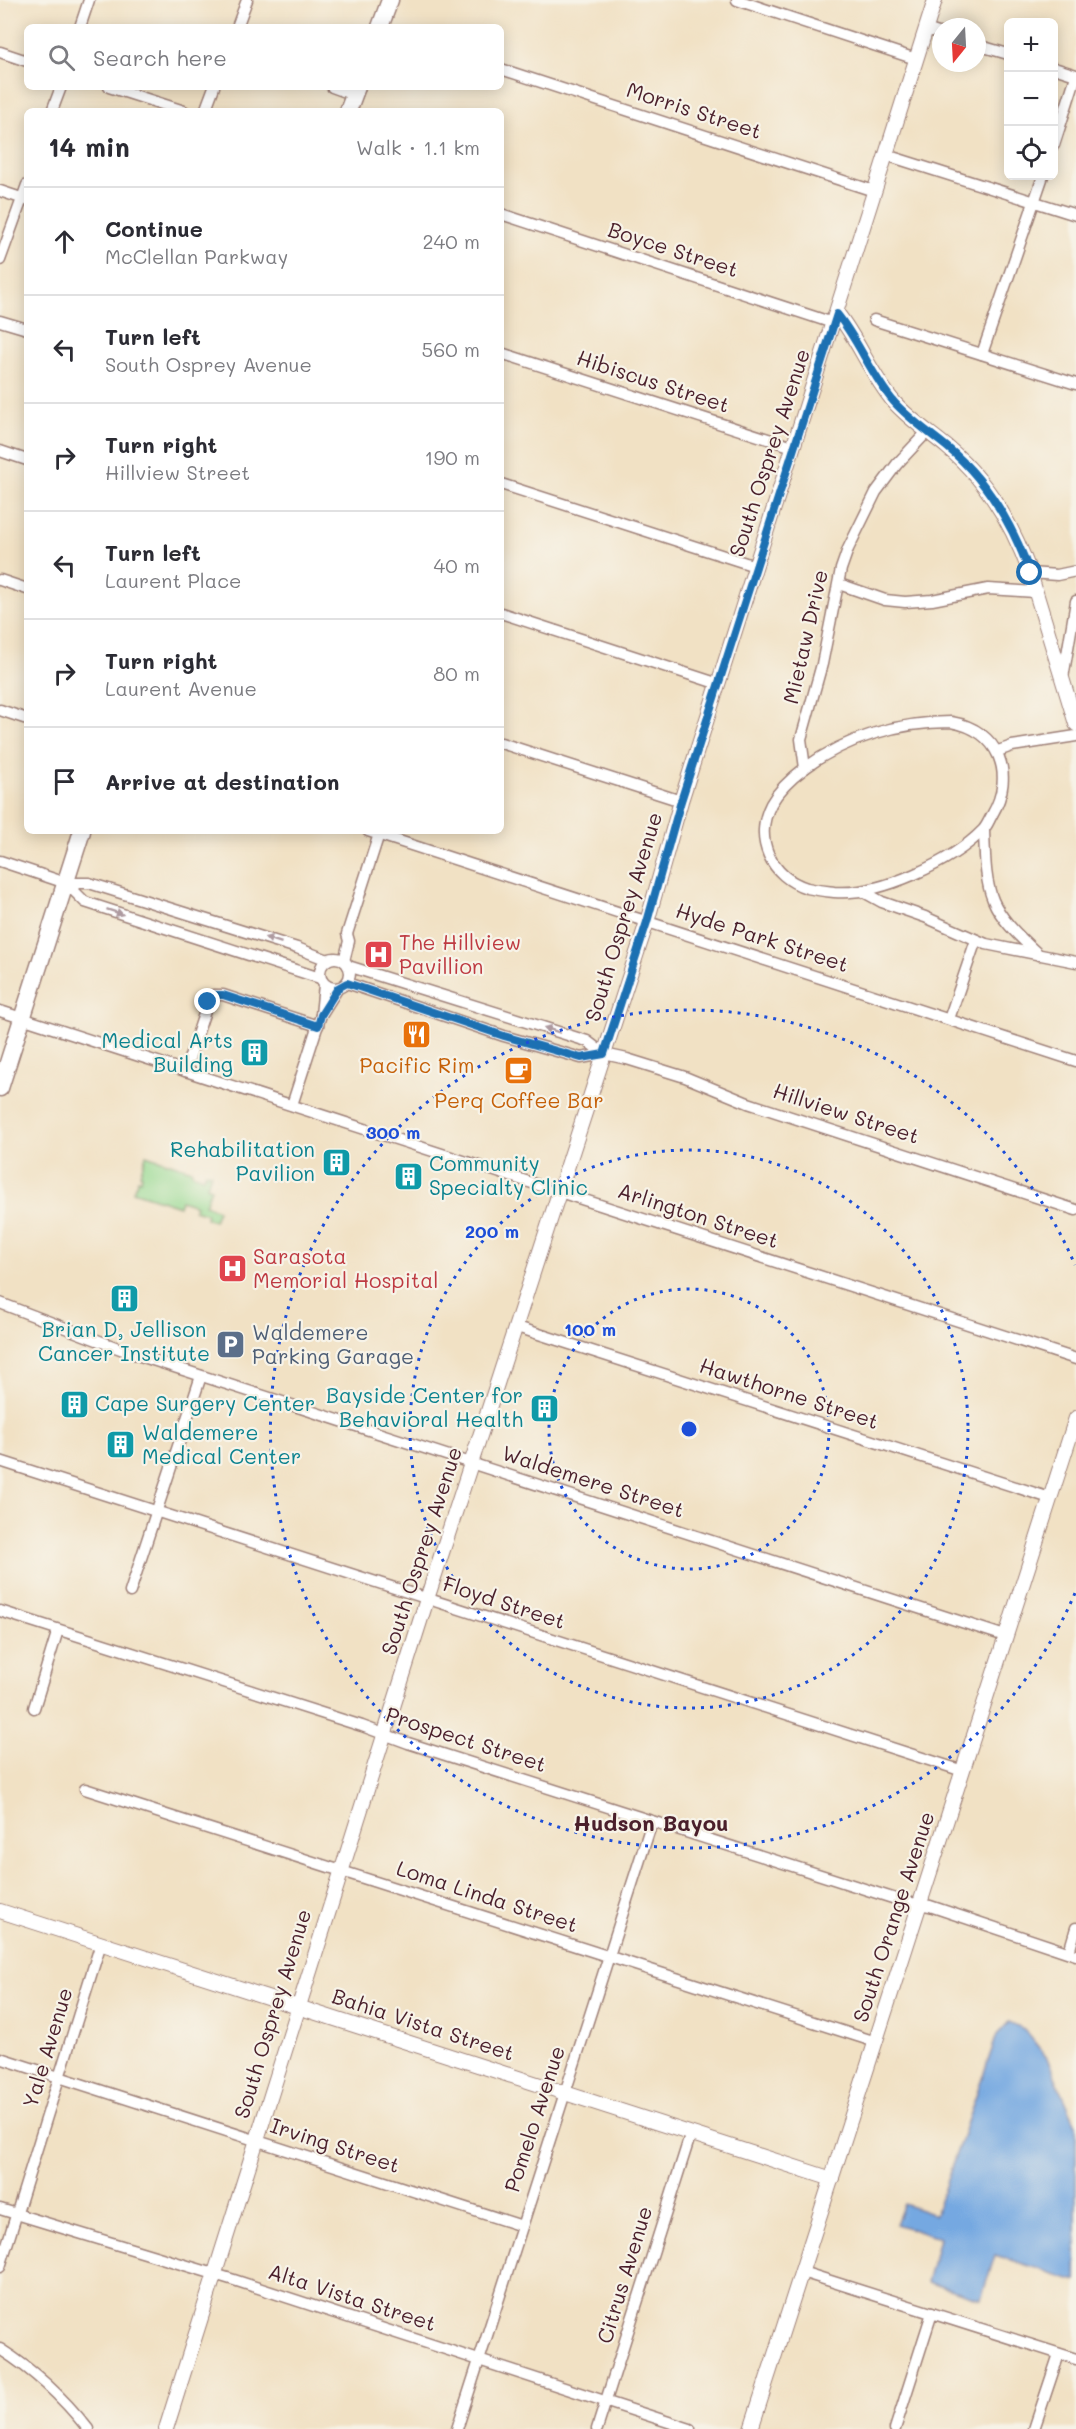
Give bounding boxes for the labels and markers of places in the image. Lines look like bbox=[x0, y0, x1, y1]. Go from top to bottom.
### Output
place label: The Hillview Pavillion bbox=[399, 928, 521, 979]
hospital icon: The Hillview Pavillion bbox=[362, 939, 394, 971]
restaurant icon: Pacific Rim bbox=[401, 1019, 433, 1051]
place label: Medical Arts Building bbox=[102, 1026, 233, 1077]
building icon: Medical Arts Building bbox=[238, 1037, 270, 1069]
place label: Pacific Rim bbox=[360, 1051, 474, 1078]
cafe icon: Perq Coffee Bar bbox=[503, 1054, 535, 1086]
place label: Perq Coffee Bar bbox=[434, 1086, 604, 1113]
place label: Rehabilitation Pavilion bbox=[170, 1135, 315, 1186]
building icon: Rehabilitation Pavilion bbox=[320, 1146, 352, 1178]
place label: Community Specialty Clinic bbox=[429, 1149, 588, 1200]
building icon: Community Specialty Clinic bbox=[392, 1160, 424, 1192]
place label: Sarasota Memorial Hospital bbox=[253, 1242, 439, 1293]
hospital icon: Sarasota Memorial Hospital bbox=[216, 1253, 248, 1285]
building icon: Brian D, Jellison Cancer Institute bbox=[108, 1283, 140, 1315]
place label: Brian D, Jellison Cancer Institute bbox=[38, 1315, 210, 1366]
place label: Waldemere Parking Garage bbox=[252, 1318, 414, 1369]
parking icon: Waldemere Parking Garage bbox=[215, 1329, 247, 1361]
place label: Bayside Center for Behavioral Health bbox=[326, 1381, 523, 1432]
building icon: Cape Surgery Center bbox=[58, 1388, 90, 1420]
place label: Cape Surgery Center bbox=[95, 1389, 315, 1416]
building icon: Bayside Center for Behavioral Health bbox=[528, 1392, 560, 1424]
place label: Waldemere Medical Center bbox=[142, 1418, 301, 1469]
centre of rings bbox=[679, 1419, 699, 1439]
building icon: Waldemere Medical Center bbox=[105, 1429, 137, 1461]

